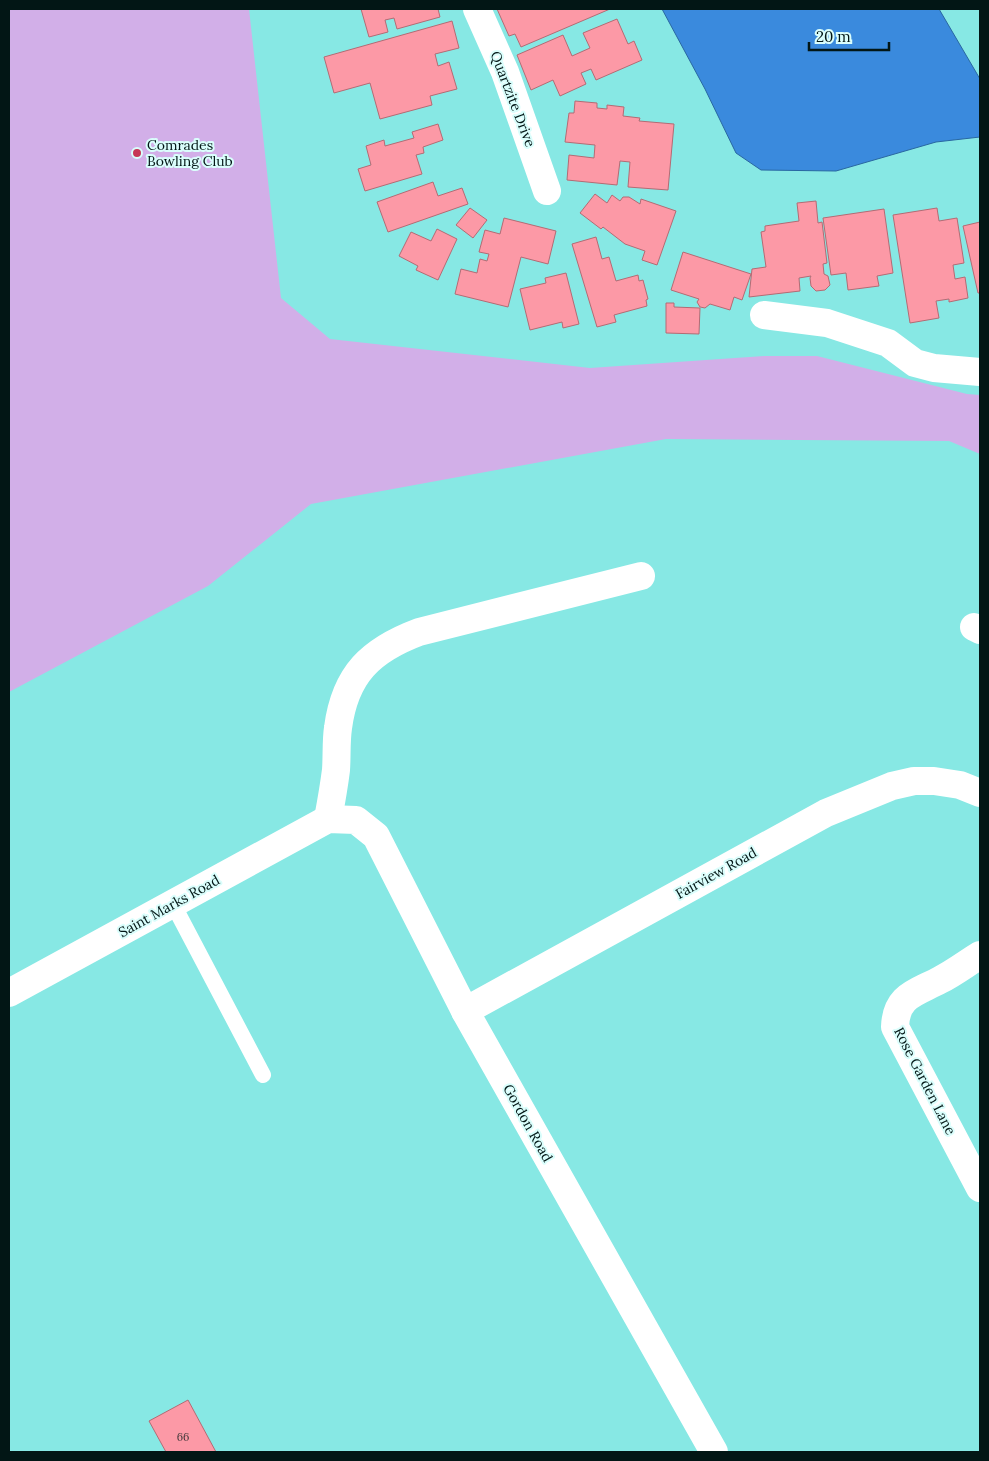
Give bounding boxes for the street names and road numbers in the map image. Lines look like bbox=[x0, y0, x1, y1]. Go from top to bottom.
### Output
street label: Quartzite Drive bbox=[486, 48, 540, 150]
street label: Fairview Road bbox=[672, 843, 760, 903]
street label: Saint Marks Road bbox=[115, 871, 223, 941]
street label: Rose Garden Lane bbox=[890, 1024, 960, 1138]
street label: Gordon Road bbox=[499, 1081, 557, 1165]

